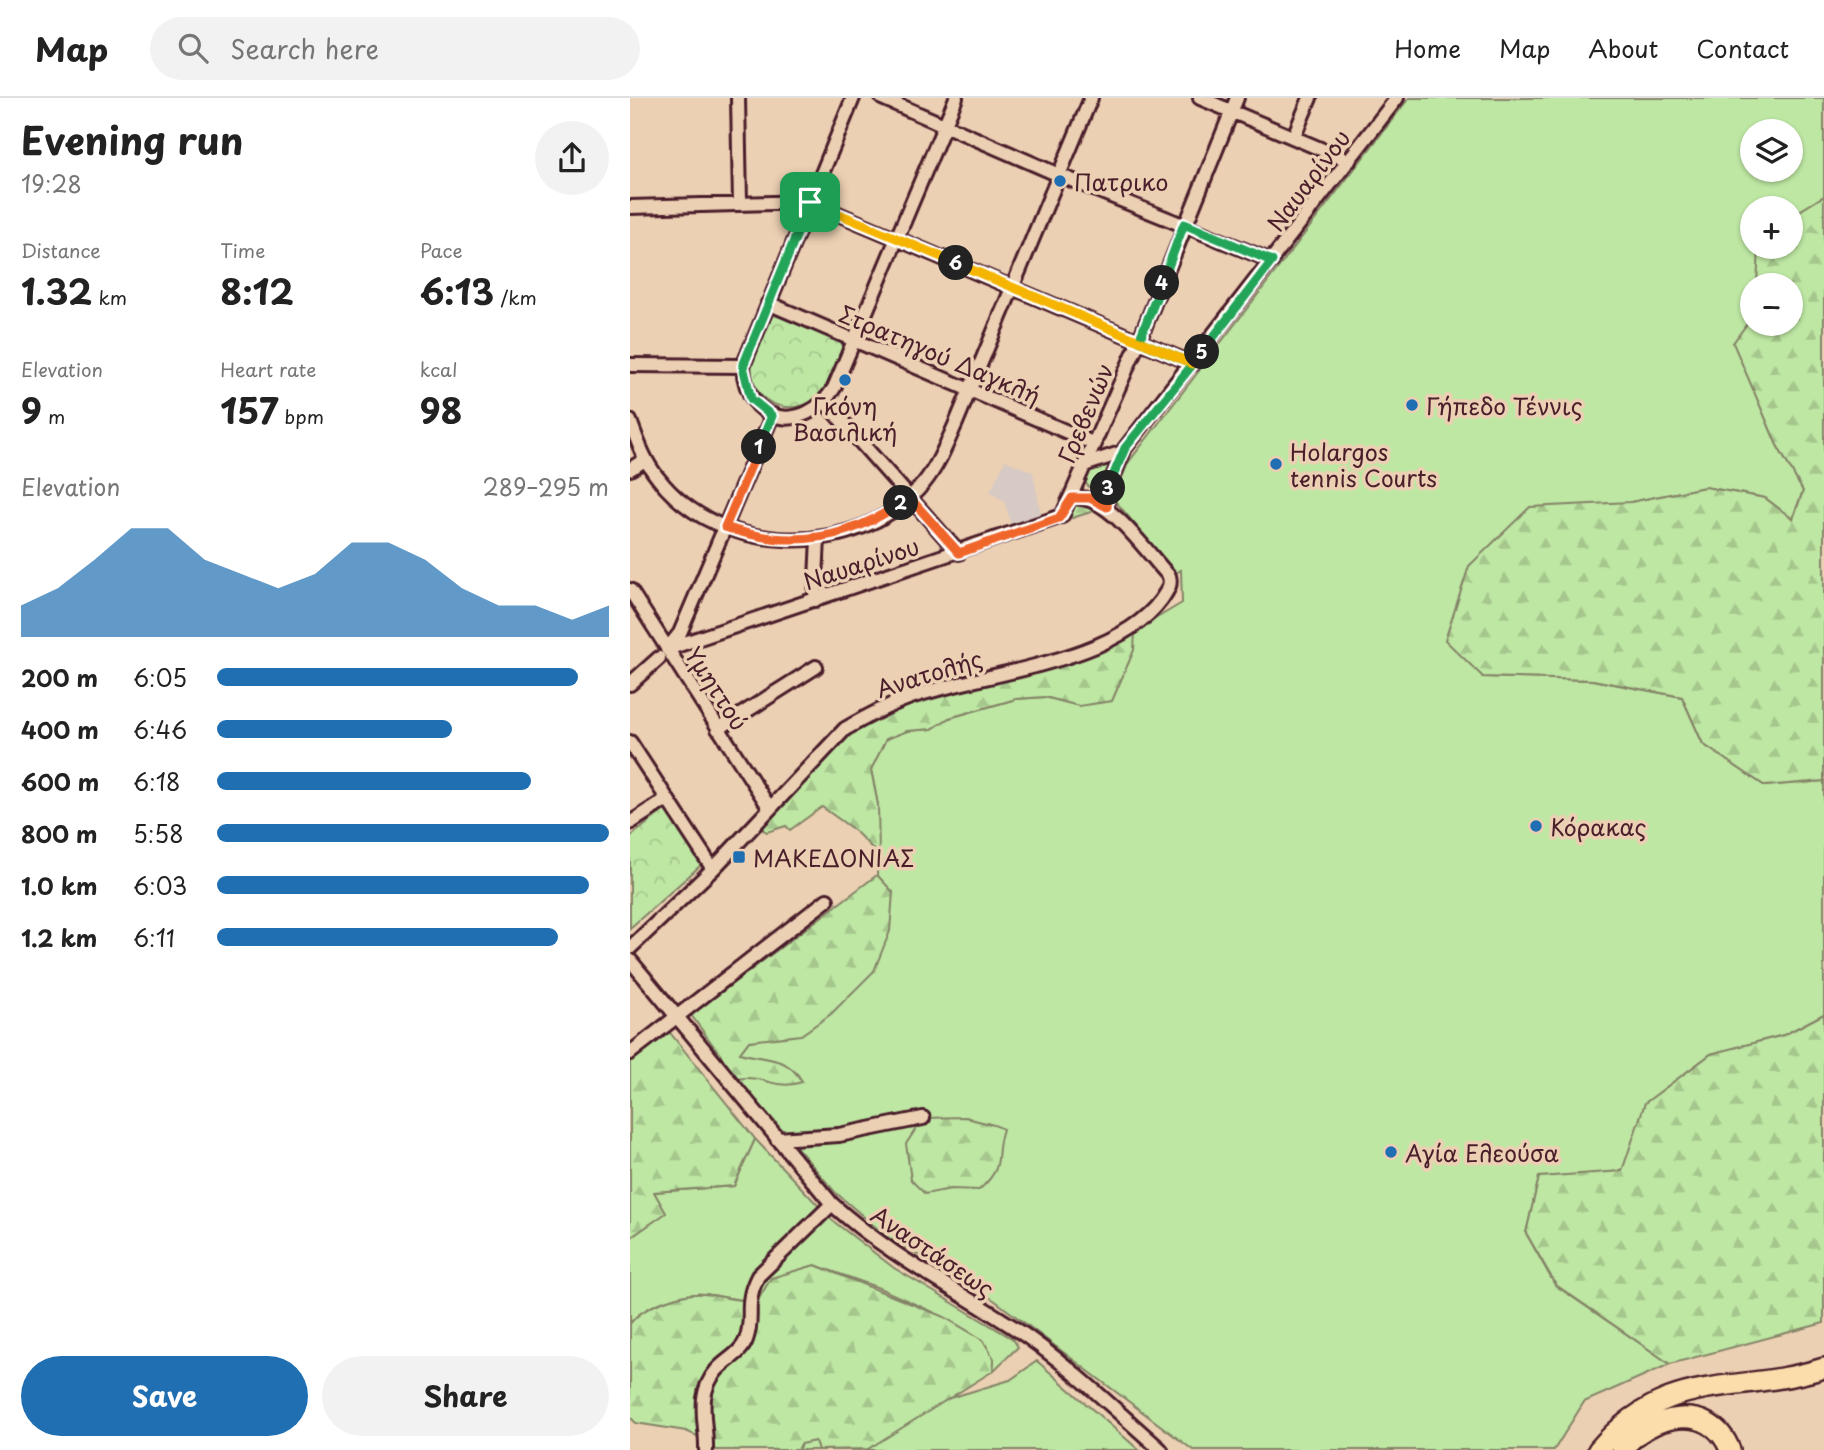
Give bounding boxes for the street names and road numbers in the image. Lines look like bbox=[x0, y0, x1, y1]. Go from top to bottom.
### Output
street label: Ναυαρίνου bbox=[1258, 122, 1358, 238]
street label: Στρατηγού Δαγκλή bbox=[834, 296, 1046, 412]
street label: Γρεβενών bbox=[1048, 358, 1122, 468]
street label: Ναυαρίνου bbox=[799, 528, 923, 598]
street label: Υμηττού bbox=[677, 639, 757, 737]
street label: Ανατολής bbox=[872, 640, 987, 706]
street label: Αναστάσεως bbox=[864, 1197, 1002, 1305]

